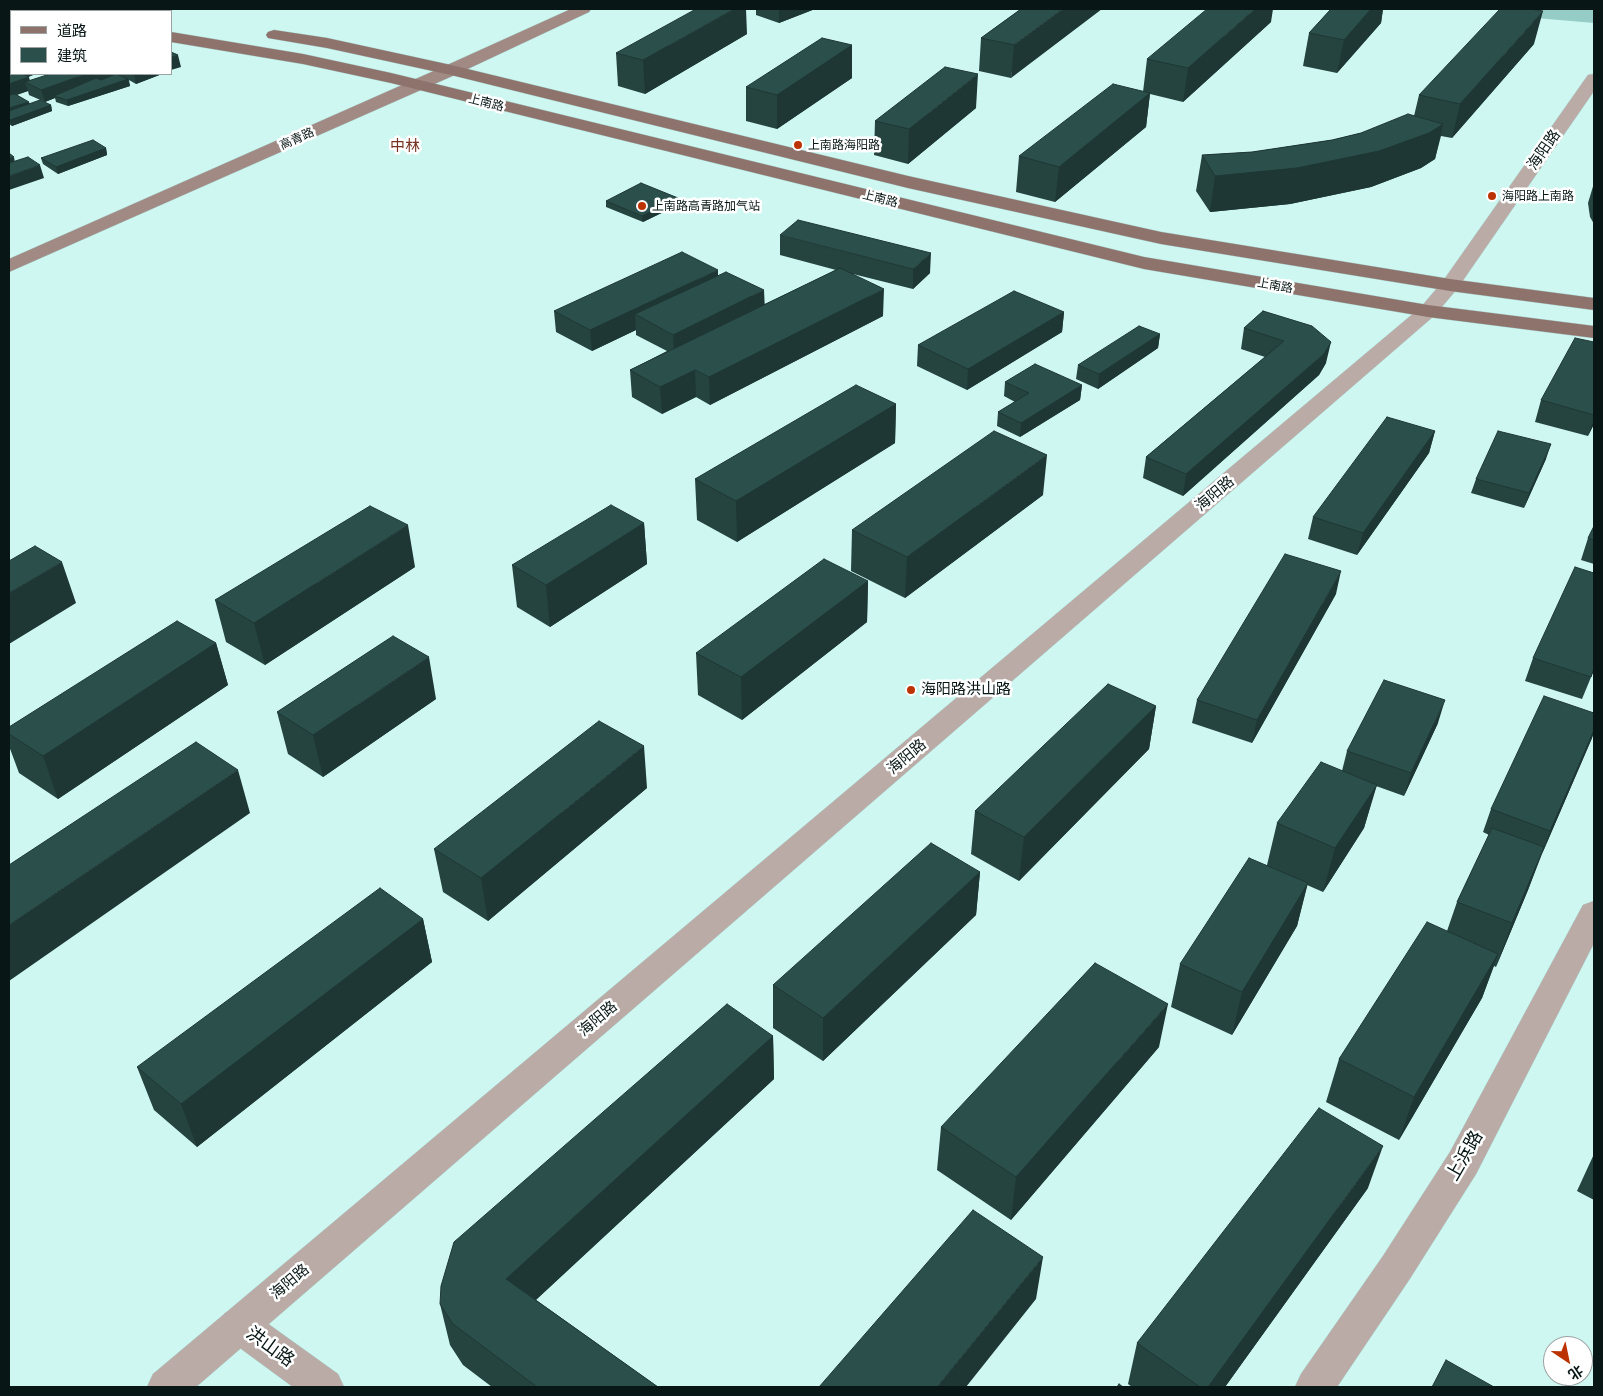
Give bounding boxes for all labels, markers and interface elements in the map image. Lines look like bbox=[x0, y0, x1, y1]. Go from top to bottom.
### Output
legend bbox=[10, 10, 172, 75]
text: 道路 bbox=[57, 21, 87, 40]
text: 建筑 bbox=[57, 46, 87, 65]
street label: 上南路 bbox=[467, 92, 505, 114]
street label: 高青路 bbox=[278, 125, 316, 153]
street label: 海阳路 bbox=[1524, 126, 1564, 174]
district label: 中林 bbox=[390, 138, 420, 156]
place label: 上南路海阳路 bbox=[808, 138, 880, 152]
marker: 上南路海阳路 bbox=[792, 139, 804, 151]
street label: 上南路 bbox=[861, 188, 899, 210]
place label: 海阳路上南路 bbox=[1502, 189, 1574, 203]
marker: 海阳路上南路 bbox=[1486, 190, 1498, 202]
place label: 上南路高青路加气站 bbox=[652, 199, 760, 213]
marker: 上南路高青路加气站 bbox=[636, 200, 648, 212]
street label: 上南路 bbox=[1256, 276, 1294, 296]
street label: 海阳路 bbox=[1192, 473, 1238, 515]
place label: 海阳路洪山路 bbox=[921, 681, 1011, 699]
marker: 海阳路洪山路 bbox=[905, 684, 917, 696]
street label: 海阳路 bbox=[884, 736, 930, 778]
street label: 海阳路 bbox=[575, 998, 621, 1040]
street label: 上浜路 bbox=[1442, 1127, 1488, 1185]
street label: 海阳路 bbox=[267, 1261, 313, 1303]
street label: 洪山路 bbox=[242, 1322, 298, 1372]
north arrow bbox=[1543, 1336, 1593, 1386]
text: 北 bbox=[1565, 1361, 1587, 1384]

